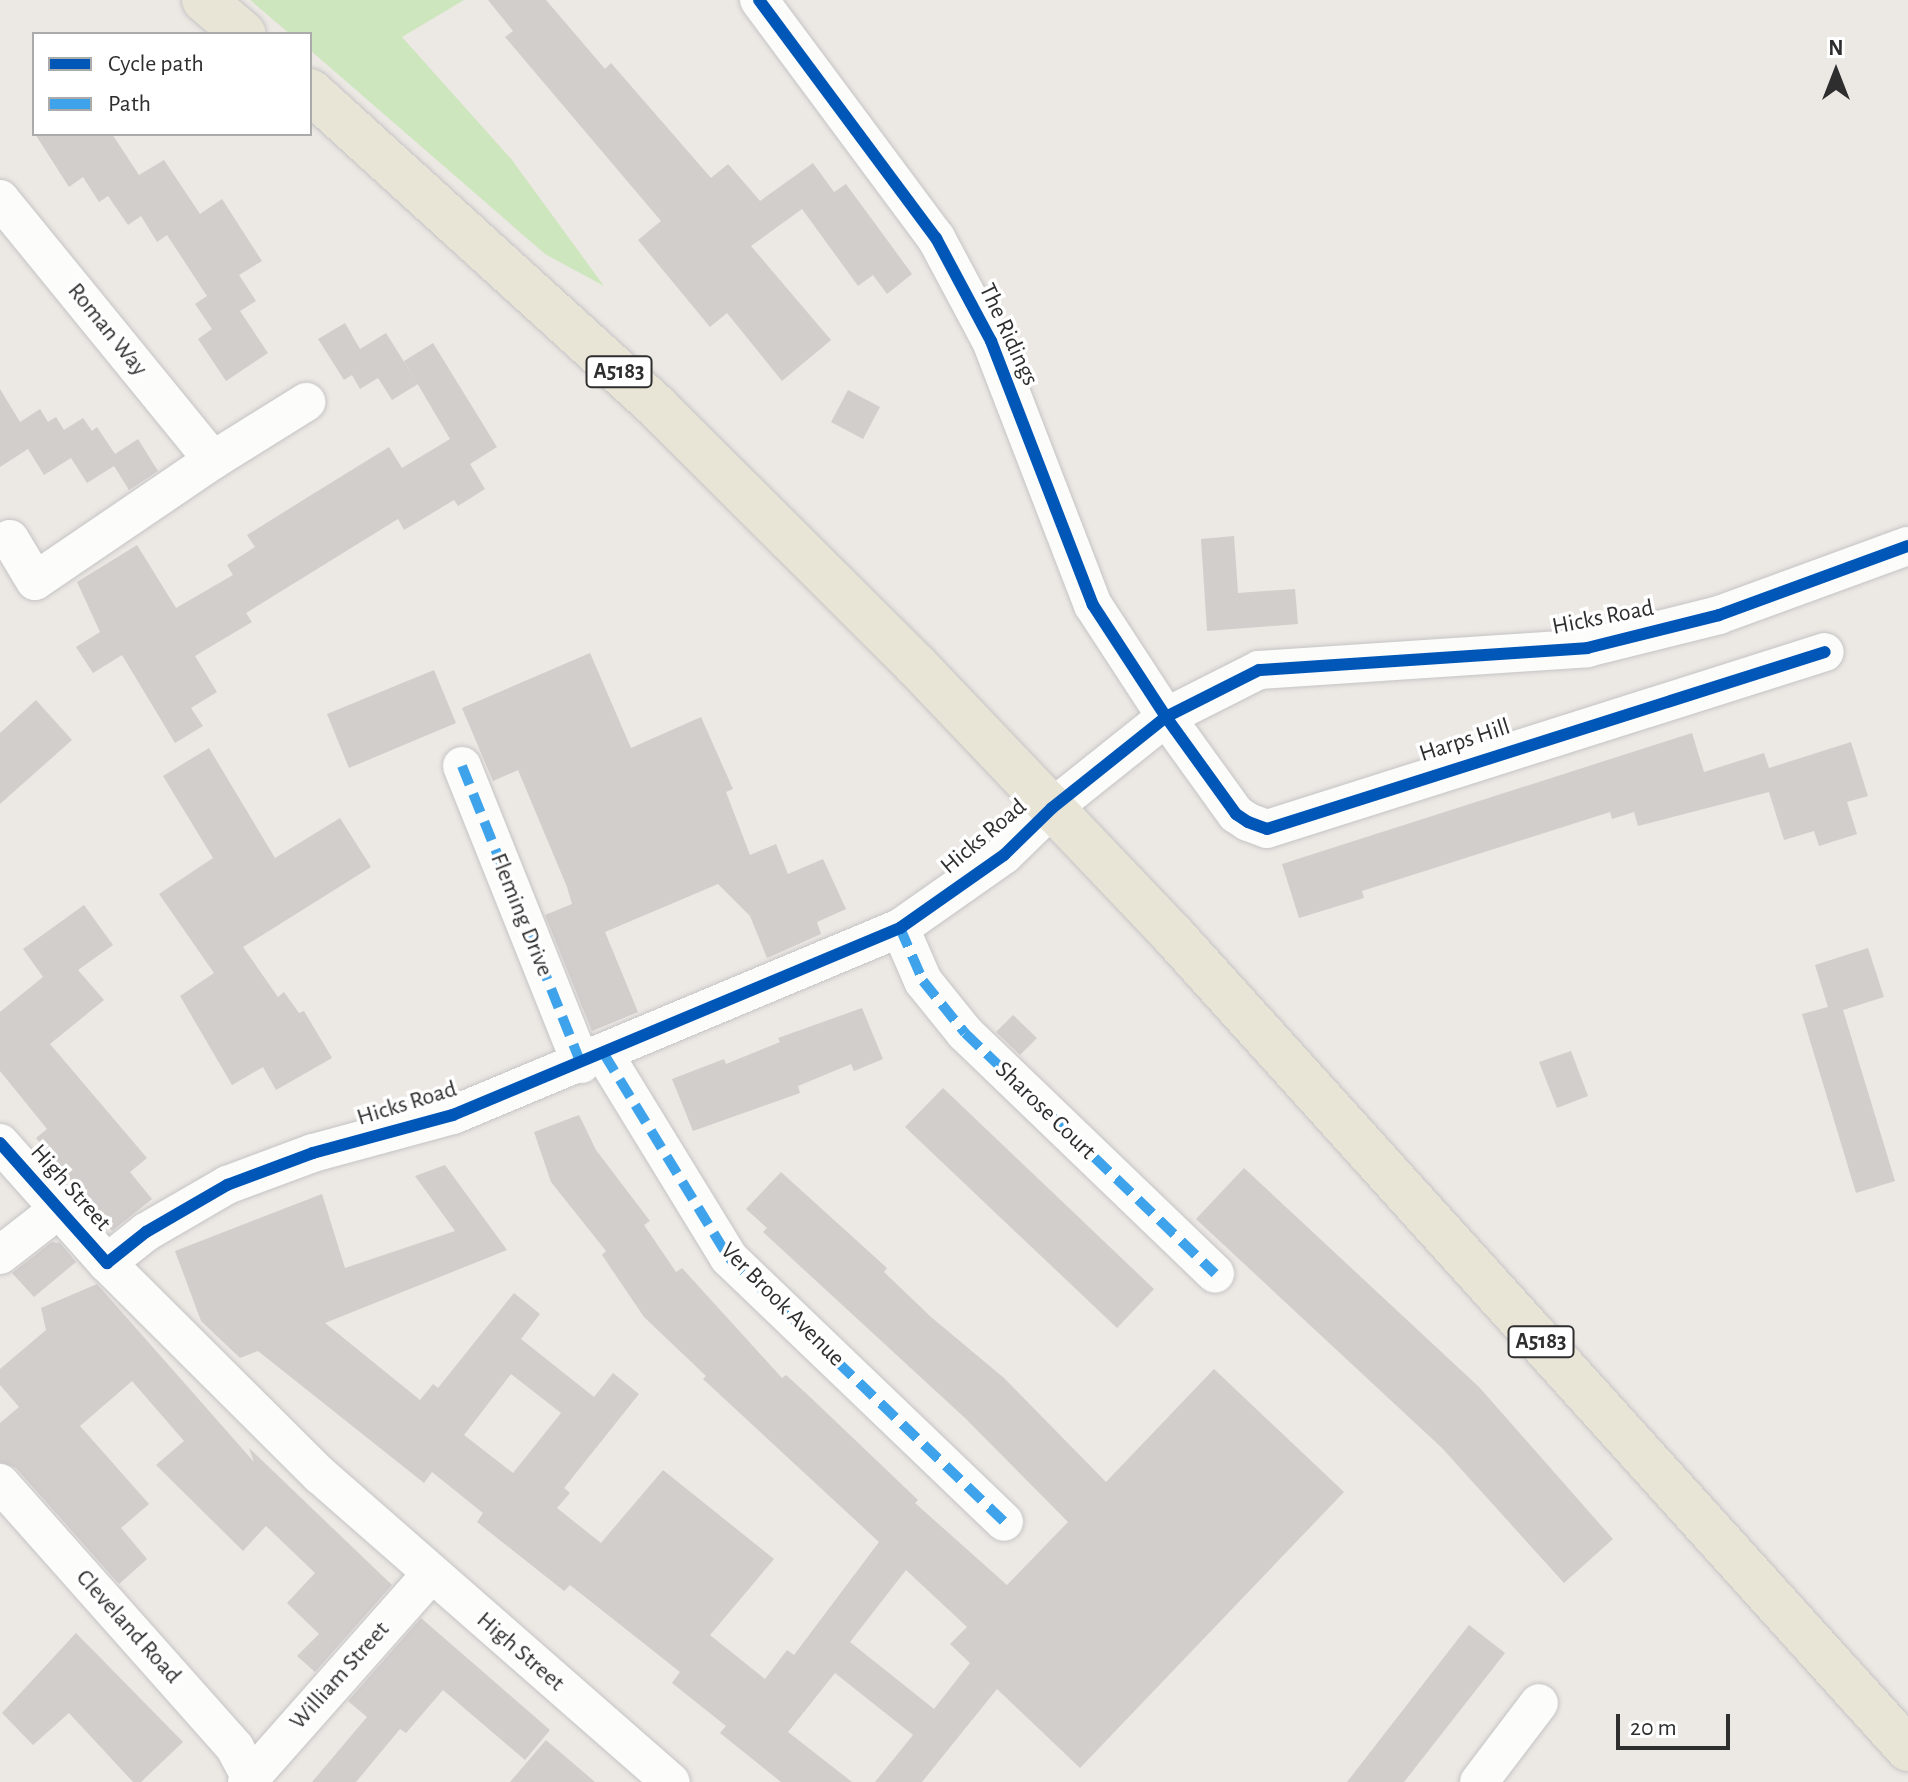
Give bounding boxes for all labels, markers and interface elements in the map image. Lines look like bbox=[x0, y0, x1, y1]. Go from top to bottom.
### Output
legend bbox=[32, 32, 312, 136]
north arrow bbox=[1796, 32, 1876, 112]
text: N bbox=[1828, 37, 1844, 59]
text: Cycle path bbox=[108, 52, 204, 76]
text: Path bbox=[108, 92, 151, 116]
street label: Roman Way bbox=[61, 278, 153, 382]
street label: The Ridings bbox=[972, 279, 1044, 391]
road number: A5183 bbox=[585, 354, 653, 390]
street label: Hicks Road bbox=[1550, 594, 1656, 642]
street label: Harps Hill bbox=[1416, 713, 1514, 769]
street label: Hicks Road bbox=[935, 793, 1033, 881]
street label: Fleming Drive bbox=[483, 849, 559, 981]
street label: Sharose Court bbox=[989, 1056, 1101, 1166]
street label: Hicks Road bbox=[354, 1075, 460, 1133]
street label: High Street bbox=[24, 1139, 116, 1237]
street label: Ver Brook Avenue bbox=[714, 1237, 850, 1373]
road number: A5183 bbox=[1507, 1324, 1575, 1360]
street label: Cleveland Road bbox=[69, 1564, 187, 1690]
street label: High Street bbox=[470, 1606, 570, 1698]
street label: William Street bbox=[284, 1616, 396, 1736]
scale bar bbox=[1620, 1698, 1734, 1748]
text: 20 m bbox=[1630, 1716, 1677, 1740]

